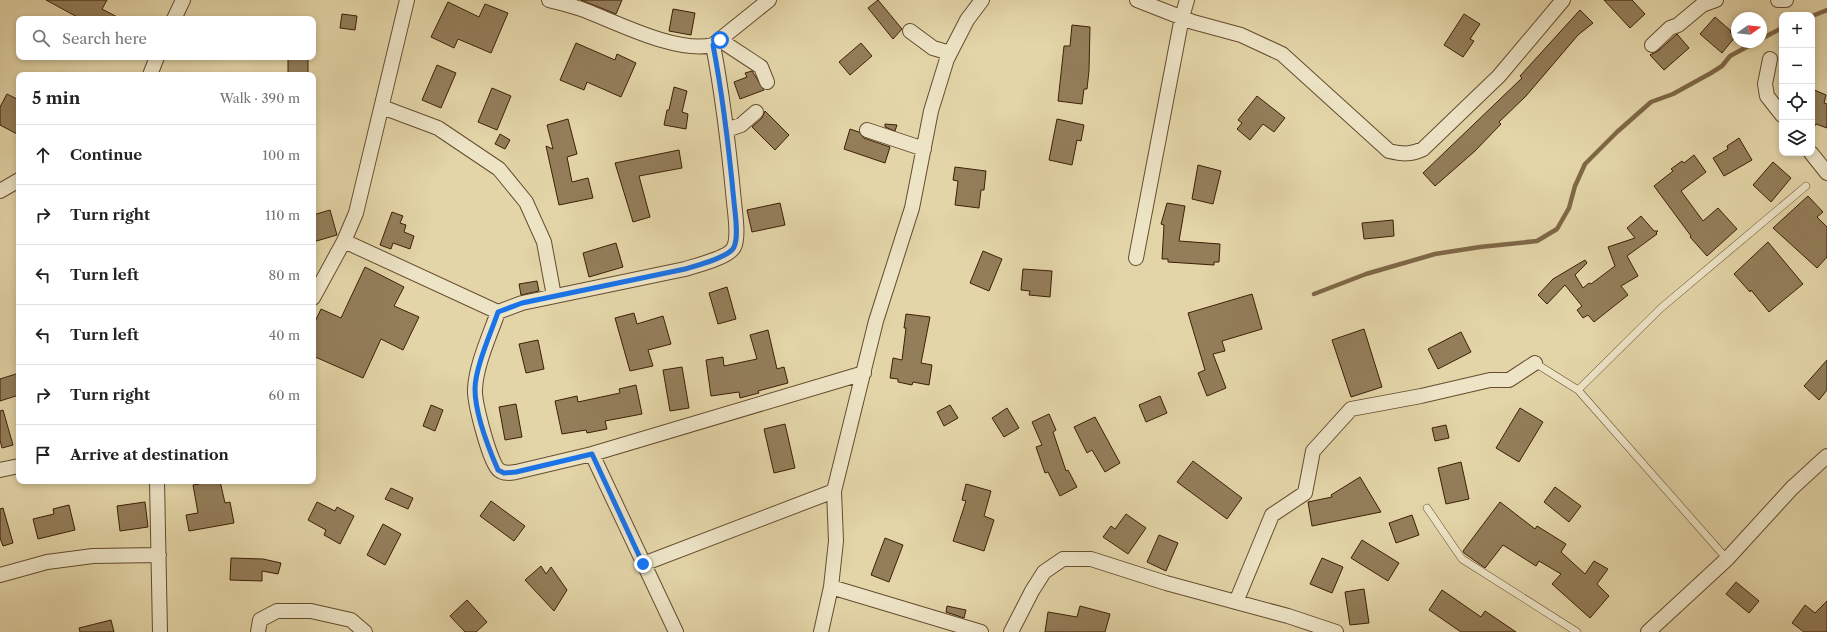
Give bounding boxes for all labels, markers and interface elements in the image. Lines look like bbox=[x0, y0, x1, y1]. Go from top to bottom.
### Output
north arrow bbox=[1731, 12, 1767, 48]
map controls bbox=[1779, 12, 1815, 156]
button: + bbox=[1779, 12, 1815, 48]
search box bbox=[16, 16, 316, 60]
icon: search bbox=[30, 27, 52, 49]
text: Search here bbox=[62, 29, 147, 48]
route start bbox=[711, 31, 729, 49]
button: − bbox=[1779, 48, 1815, 84]
button: locate bbox=[1779, 84, 1815, 120]
text: 5 min bbox=[32, 88, 80, 108]
text: Walk · 390 m bbox=[220, 90, 300, 106]
button: layers bbox=[1779, 120, 1815, 156]
icon: ahead bbox=[32, 144, 54, 166]
text: Continue bbox=[70, 145, 142, 164]
text: 100 m bbox=[262, 147, 300, 163]
icon: right bbox=[32, 204, 54, 226]
text: Turn right bbox=[70, 205, 150, 224]
text: 110 m bbox=[265, 207, 300, 223]
icon: left bbox=[32, 264, 54, 286]
text: Turn left bbox=[70, 265, 139, 284]
text: 80 m bbox=[268, 267, 300, 283]
icon: left bbox=[32, 324, 54, 346]
text: Turn left bbox=[70, 325, 139, 344]
text: 40 m bbox=[269, 327, 300, 343]
icon: right bbox=[32, 384, 54, 406]
text: Turn right bbox=[70, 385, 150, 404]
text: 60 m bbox=[269, 387, 300, 403]
icon: arrive bbox=[32, 444, 54, 466]
text: Arrive at destination bbox=[70, 445, 229, 464]
route end bbox=[634, 555, 652, 573]

